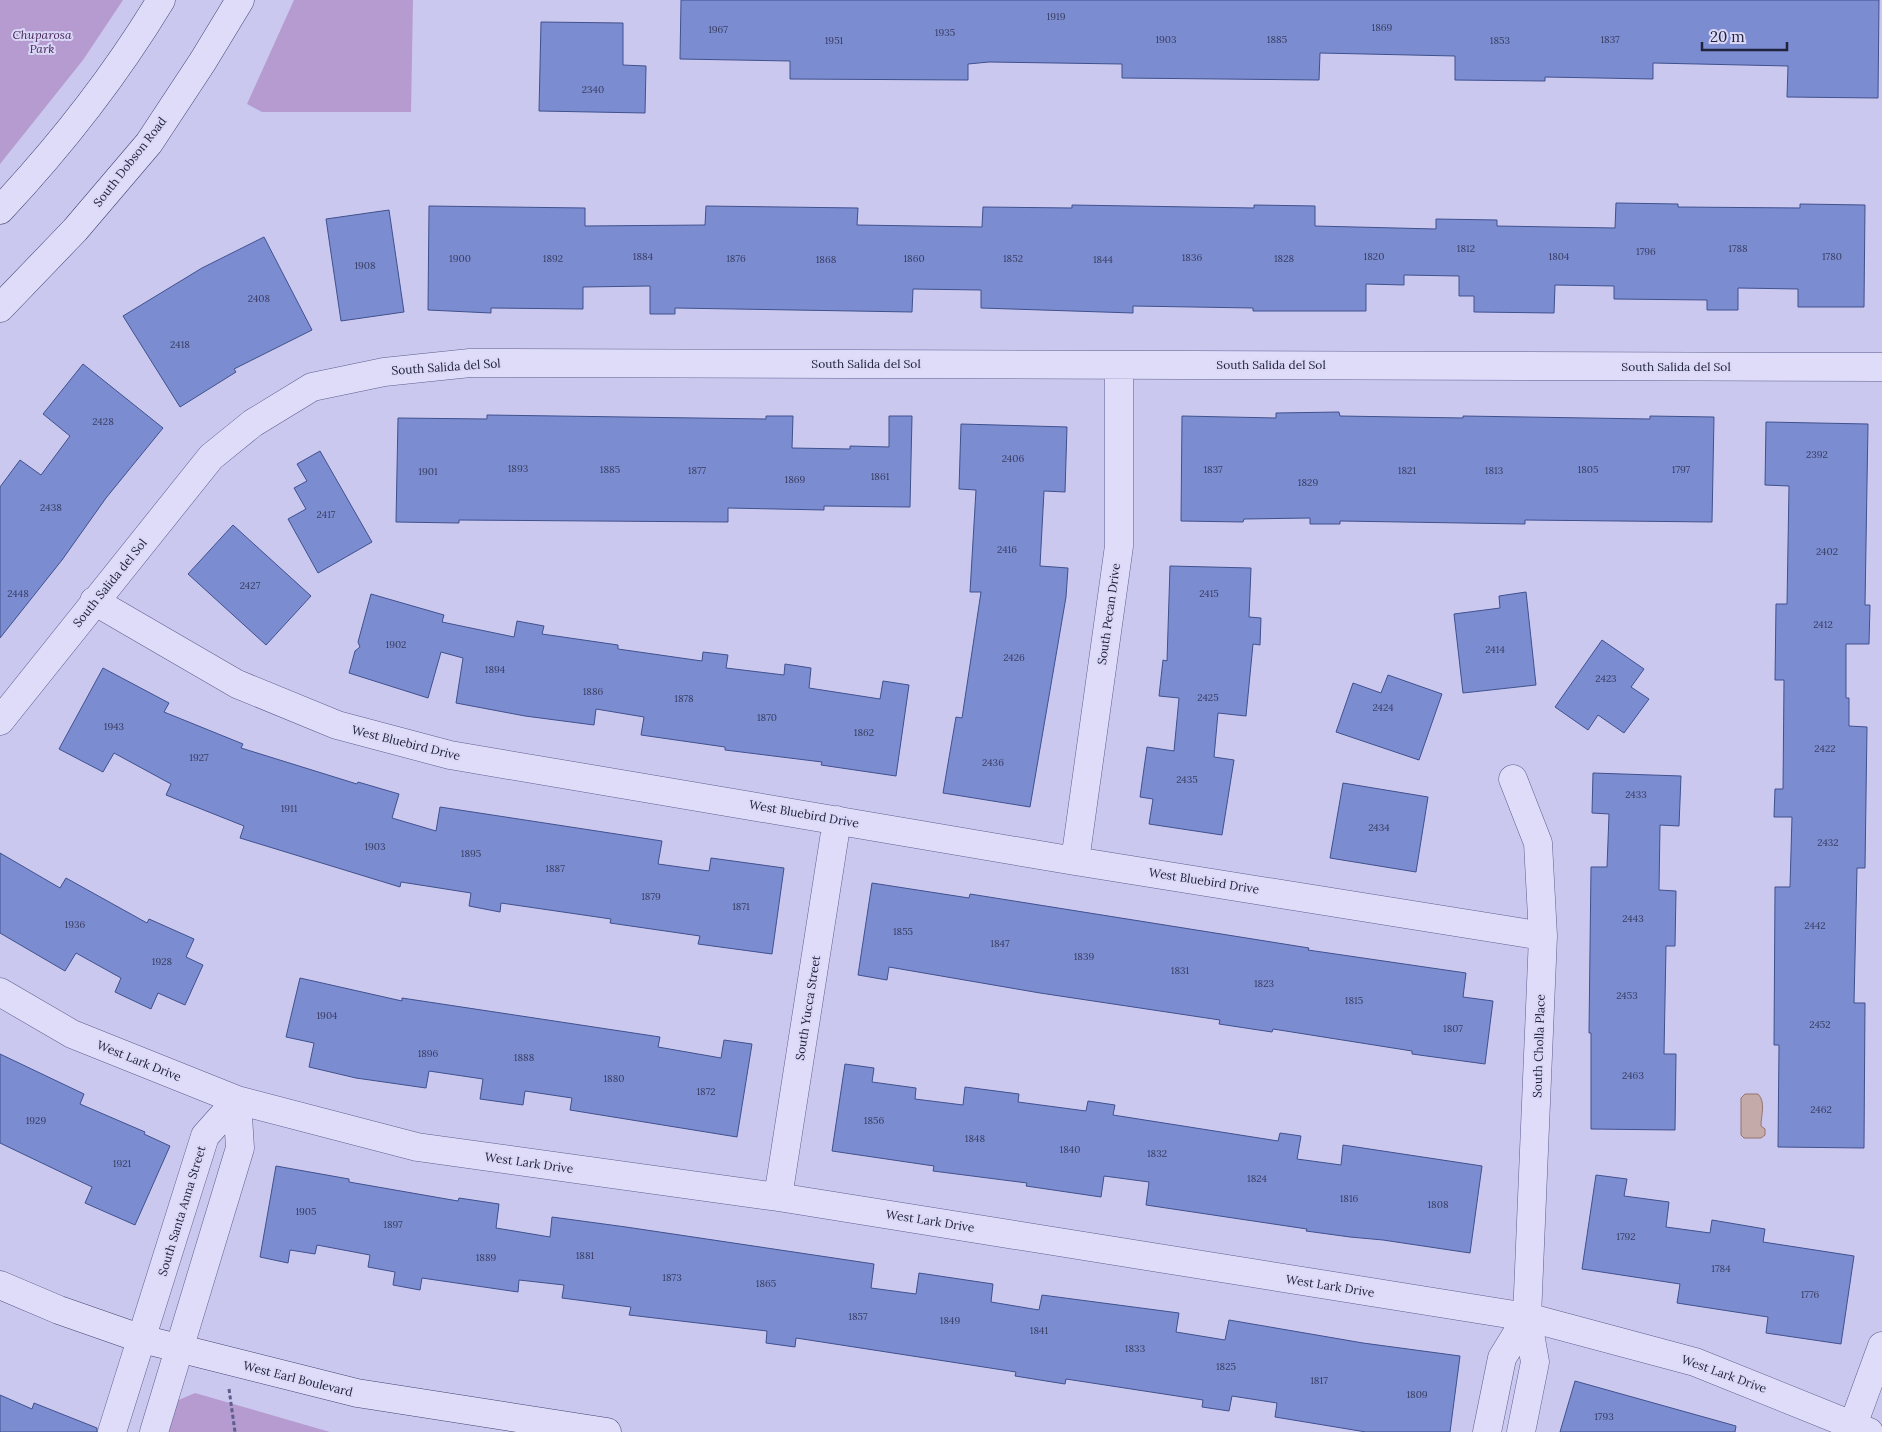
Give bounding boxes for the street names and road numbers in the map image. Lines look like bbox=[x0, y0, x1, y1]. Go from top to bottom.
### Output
street label: South Dobson Road bbox=[90, 114, 169, 210]
street label: South Salida del Sol bbox=[391, 355, 501, 378]
street label: South Salida del Sol bbox=[811, 356, 921, 371]
street label: South Salida del Sol bbox=[1216, 357, 1326, 372]
street label: South Salida del Sol bbox=[1621, 359, 1731, 374]
street label: South Salida del Sol bbox=[69, 535, 150, 630]
street label: South Pecan Drive bbox=[1094, 562, 1123, 666]
street label: West Bluebird Drive bbox=[350, 722, 462, 763]
street label: West Bluebird Drive bbox=[748, 796, 861, 831]
street label: West Bluebird Drive bbox=[1148, 864, 1261, 897]
street label: South Yucca Street bbox=[792, 954, 823, 1062]
street label: South Cholla Place bbox=[1529, 993, 1548, 1098]
street label: West Lark Drive bbox=[95, 1037, 184, 1084]
street label: South Santa Anna Street bbox=[155, 1143, 209, 1278]
street label: West Lark Drive bbox=[484, 1149, 575, 1176]
street label: West Lark Drive bbox=[885, 1206, 976, 1235]
street label: West Lark Drive bbox=[1285, 1271, 1376, 1300]
street label: West Lark Drive bbox=[1680, 1351, 1769, 1396]
street label: West Earl Boulevard bbox=[242, 1358, 354, 1399]

